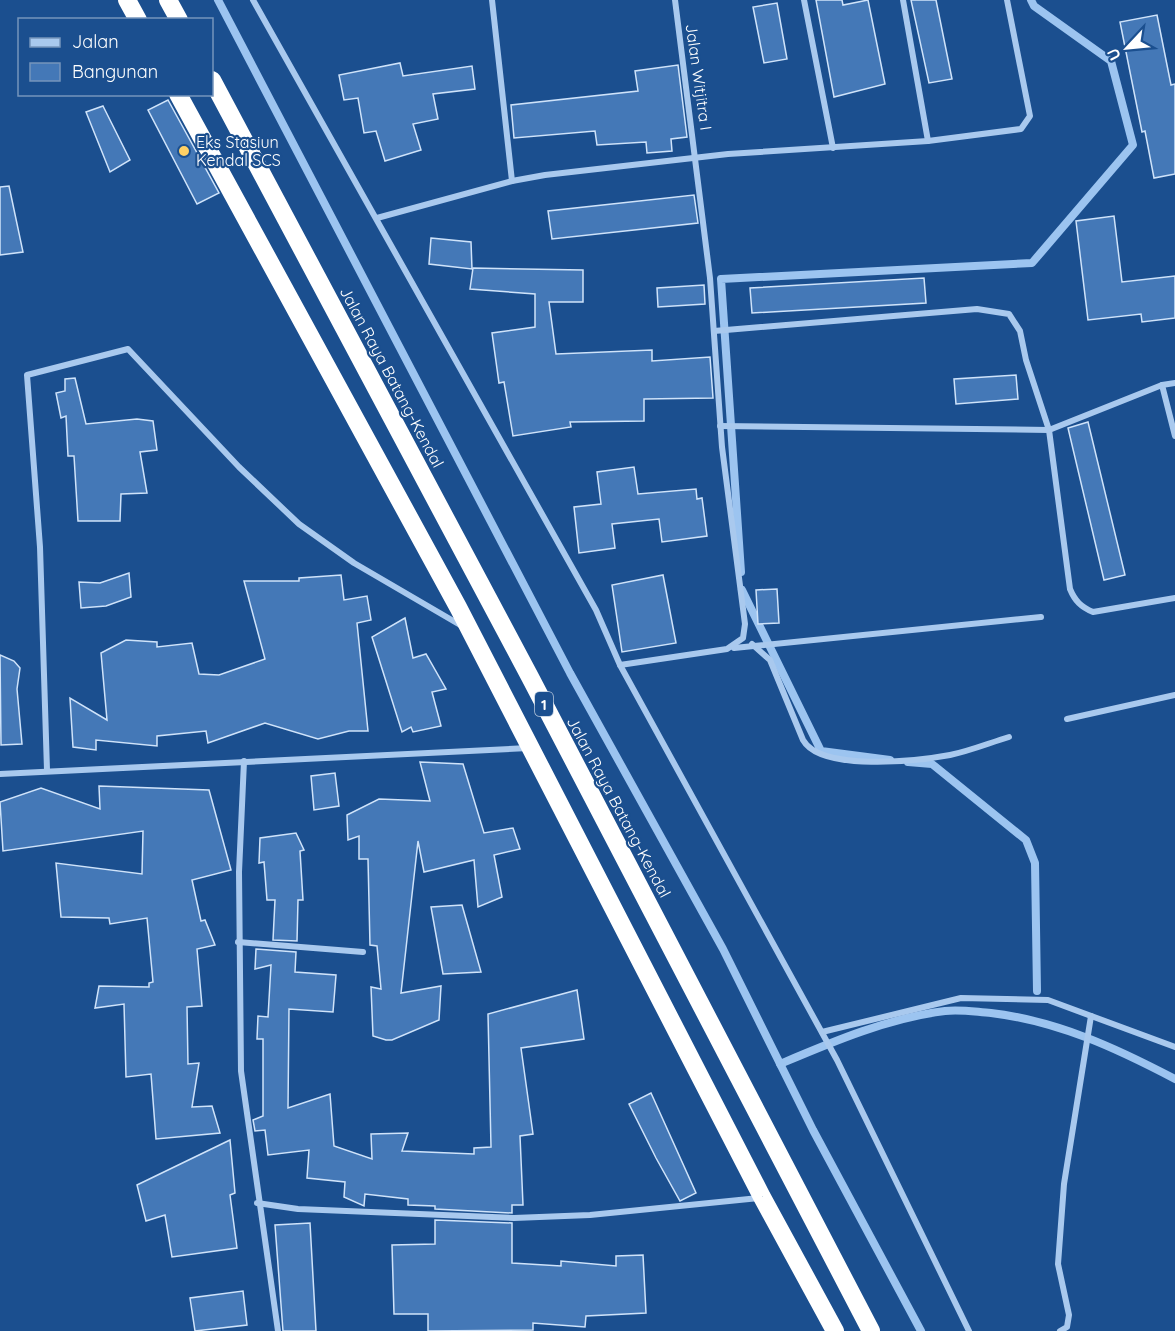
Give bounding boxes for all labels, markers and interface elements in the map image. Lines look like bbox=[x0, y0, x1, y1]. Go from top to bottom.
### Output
legend bbox=[18, 18, 213, 96]
north arrow bbox=[1097, 18, 1157, 78]
street label: Jalan Witjitra I bbox=[682, 22, 716, 132]
text: Jalan bbox=[72, 30, 119, 53]
text: U bbox=[1102, 45, 1125, 64]
text: Bangunan bbox=[72, 60, 158, 83]
place label: Eks Stasiun Kendal SCS bbox=[196, 132, 281, 170]
marker: Eks Stasiun Kendal SCS bbox=[177, 144, 191, 158]
street label: Jalan Raya Batang-Kendal bbox=[336, 283, 448, 471]
road number: 1 bbox=[535, 692, 553, 716]
street label: Jalan Raya Batang-Kendal bbox=[563, 713, 675, 901]

